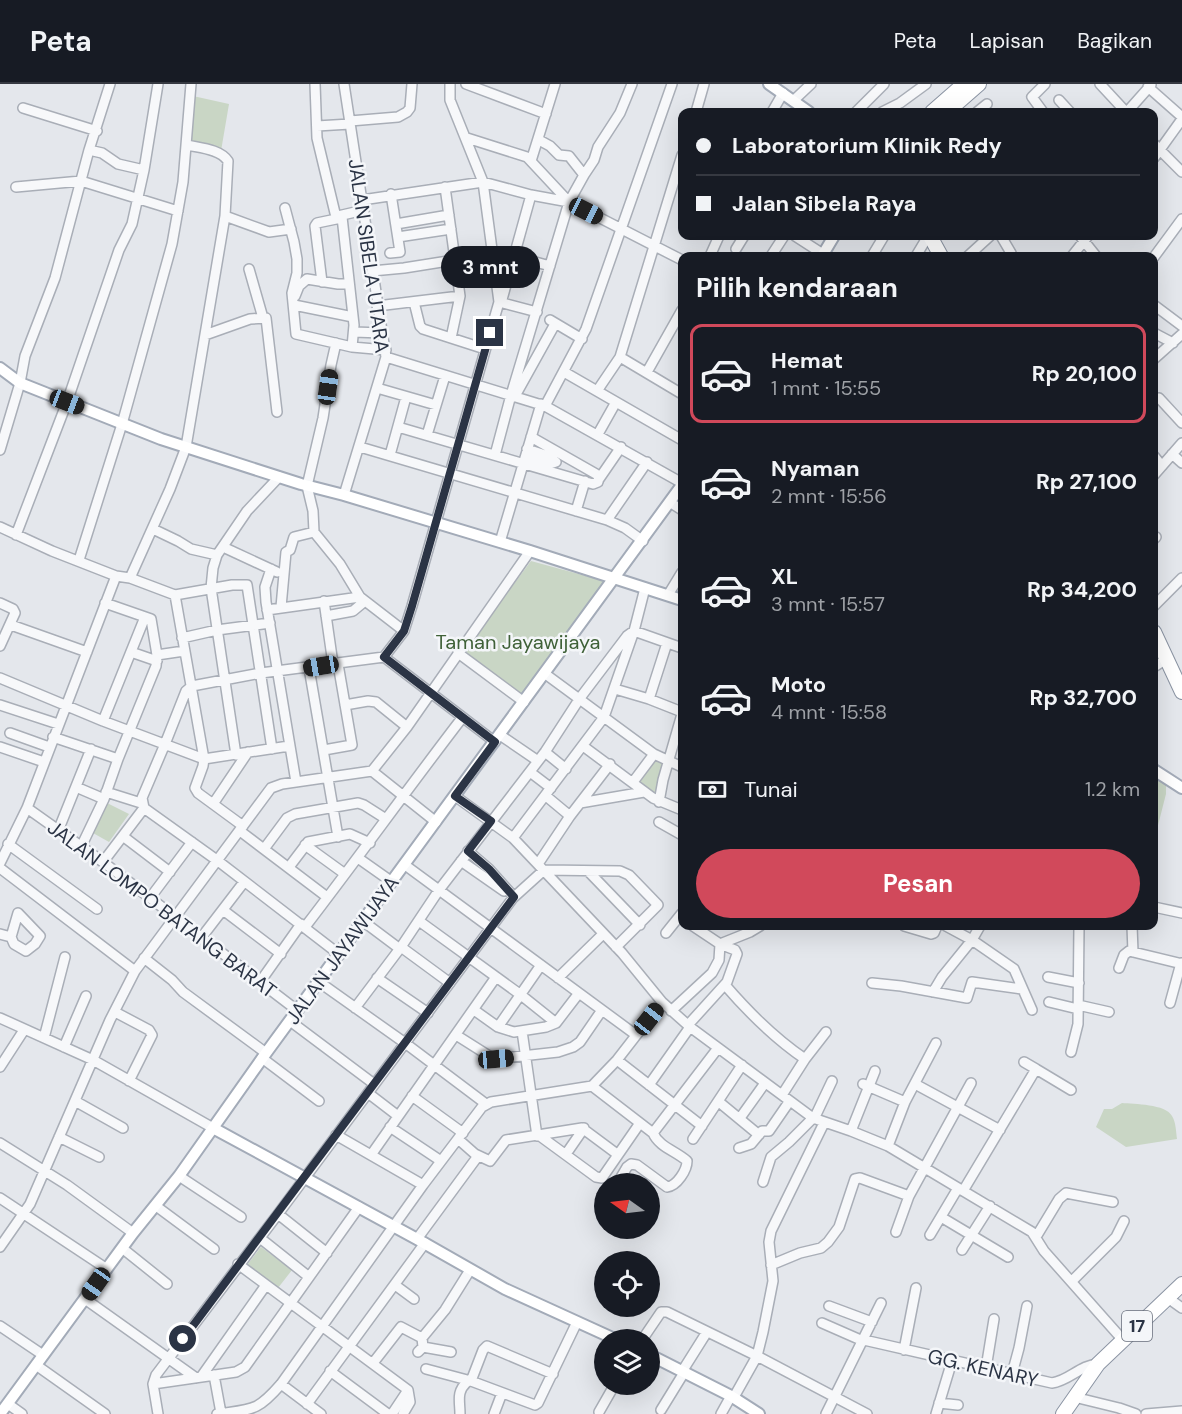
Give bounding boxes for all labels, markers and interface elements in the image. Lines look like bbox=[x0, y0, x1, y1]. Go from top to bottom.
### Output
text: Peta bbox=[30, 23, 92, 60]
text: Peta bbox=[894, 27, 936, 55]
text: Lapisan bbox=[969, 27, 1044, 55]
text: Bagikan bbox=[1077, 27, 1152, 55]
text: Laboratorium Klinik Redy bbox=[732, 131, 1002, 160]
street label: JALAN SIBELA UTARA bbox=[343, 157, 395, 355]
text: Jalan Sibela Raya bbox=[732, 189, 916, 218]
car bbox=[566, 195, 606, 227]
callout: 3 mnt bbox=[440, 246, 540, 288]
text: 3 mnt bbox=[462, 254, 519, 280]
text: Pilih kendaraan bbox=[696, 270, 898, 305]
route end bbox=[476, 319, 503, 346]
text: Hemat bbox=[771, 346, 843, 375]
icon: car bbox=[699, 347, 753, 401]
text: Rp 20,100 bbox=[1032, 359, 1137, 388]
car bbox=[317, 368, 339, 406]
text: 1 mnt · 15:55 bbox=[771, 375, 881, 401]
car bbox=[47, 387, 87, 417]
text: Nyaman bbox=[771, 454, 860, 483]
icon: car bbox=[699, 455, 753, 509]
text: Rp 27,100 bbox=[1036, 467, 1137, 496]
text: 2 mnt · 15:56 bbox=[771, 483, 887, 509]
text: XL bbox=[771, 562, 798, 591]
icon: car bbox=[699, 563, 753, 617]
text: Rp 34,200 bbox=[1027, 575, 1137, 604]
text: 3 mnt · 15:57 bbox=[771, 591, 885, 617]
park label: Taman Jayawijaya bbox=[436, 629, 600, 655]
car bbox=[302, 654, 340, 678]
text: Moto bbox=[771, 670, 826, 699]
icon: car bbox=[699, 671, 753, 725]
text: Rp 32,700 bbox=[1030, 683, 1137, 712]
text: 4 mnt · 15:58 bbox=[771, 699, 887, 725]
icon: cash bbox=[696, 773, 729, 806]
text: Tunai bbox=[744, 775, 798, 804]
text: 1.2 km bbox=[1085, 776, 1140, 802]
street label: JALAN LOMPO BATANG BARAT bbox=[42, 814, 282, 1004]
button: Pesan bbox=[696, 849, 1140, 918]
street label: JALAN JAYAWIJAYA bbox=[279, 871, 405, 1029]
car bbox=[631, 999, 667, 1039]
car bbox=[477, 1048, 515, 1070]
north arrow bbox=[594, 1173, 660, 1239]
map controls bbox=[594, 1173, 660, 1395]
button: locate bbox=[594, 1251, 660, 1317]
car bbox=[78, 1264, 114, 1304]
road number: 17 bbox=[1122, 1311, 1152, 1341]
route start bbox=[169, 1325, 196, 1352]
button: layers bbox=[594, 1329, 660, 1395]
street label: GG. KENARY bbox=[925, 1343, 1041, 1393]

